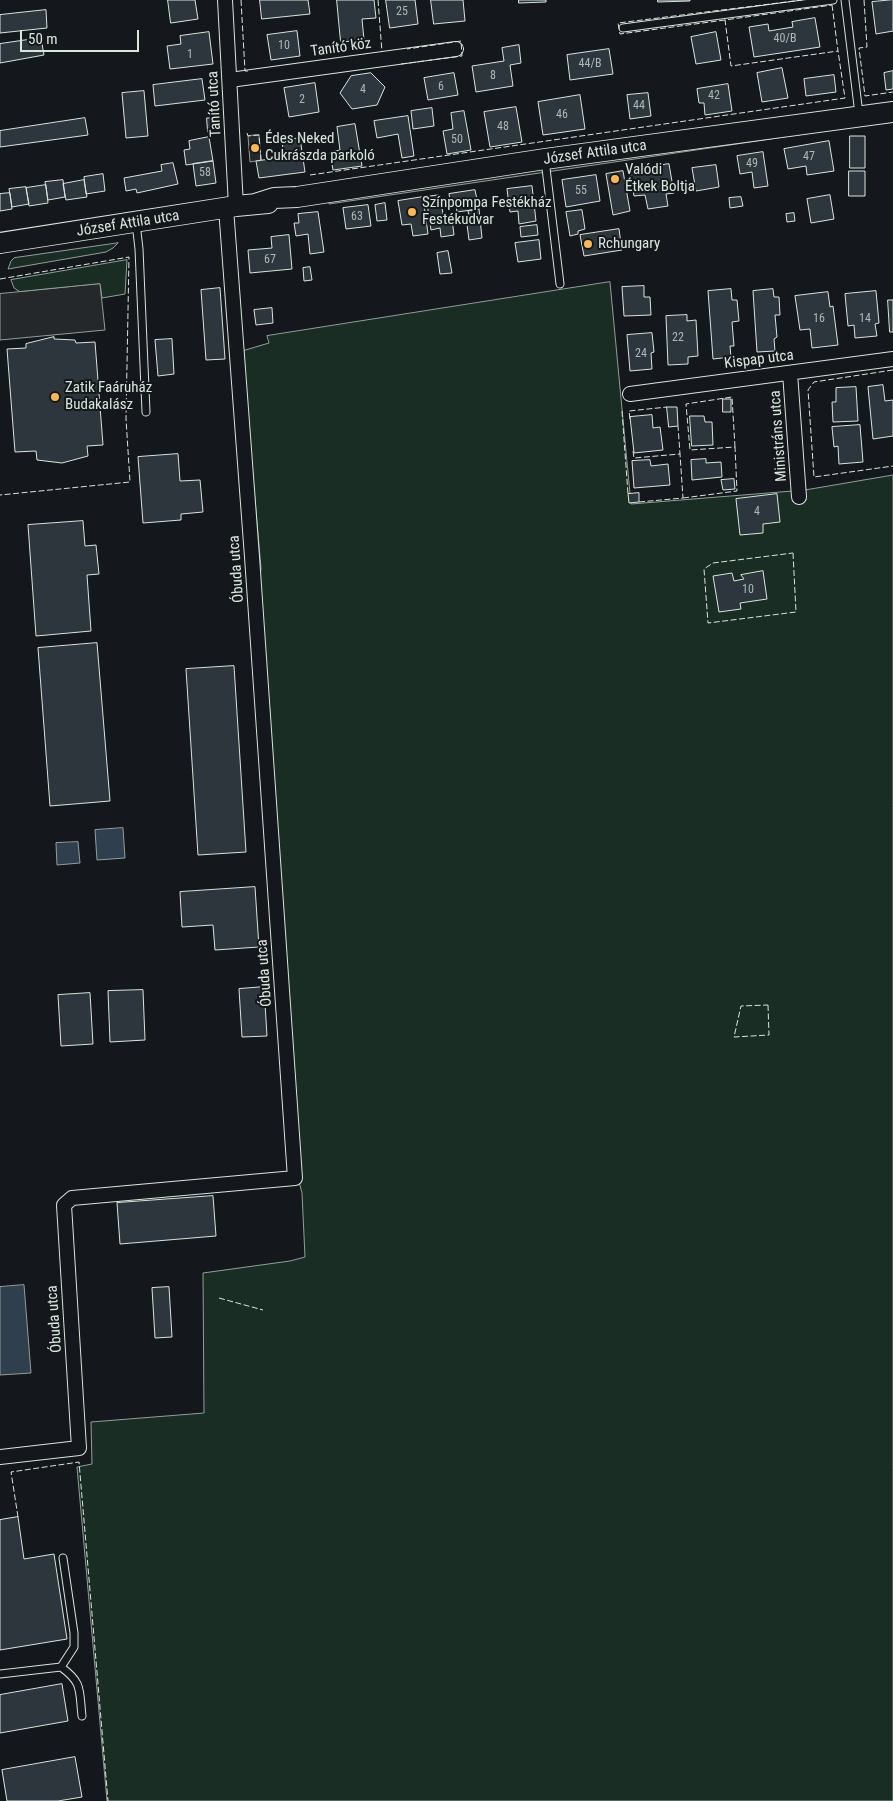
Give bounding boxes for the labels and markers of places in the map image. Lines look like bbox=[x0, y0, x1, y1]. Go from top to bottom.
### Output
place label: Édes Neked Cukrászda parkoló bbox=[265, 130, 375, 165]
marker: Édes Neked Cukrászda parkoló bbox=[249, 142, 261, 154]
place label: Valódi Étkek Boltja bbox=[625, 161, 695, 196]
marker: Valódi Étkek Boltja bbox=[609, 173, 621, 185]
place label: Színpompa Festékház Festékudvar bbox=[422, 194, 552, 229]
marker: Színpompa Festékház Festékudvar bbox=[406, 206, 418, 218]
place label: Rchungary bbox=[598, 235, 660, 253]
marker: Rchungary bbox=[582, 238, 594, 250]
place label: Zatik Faáruház Budakalász bbox=[65, 379, 152, 414]
marker: Zatik Faáruház Budakalász bbox=[49, 391, 61, 403]

